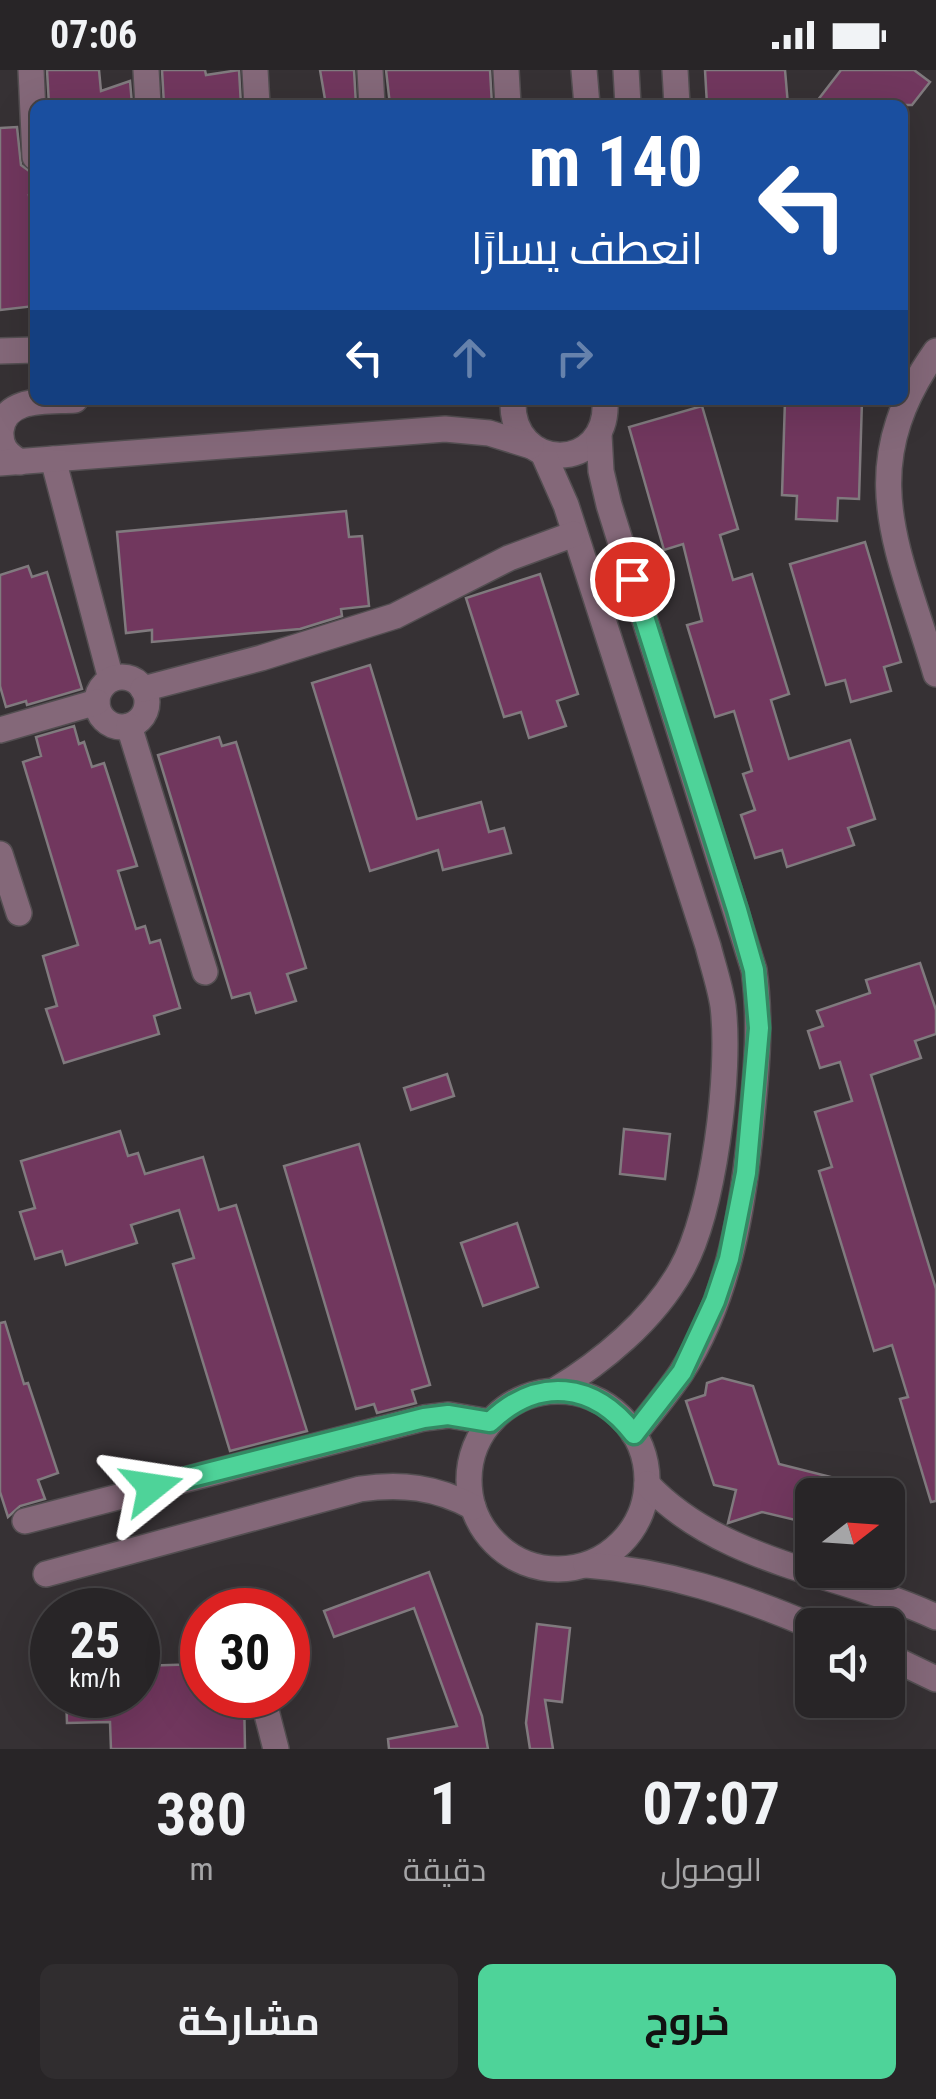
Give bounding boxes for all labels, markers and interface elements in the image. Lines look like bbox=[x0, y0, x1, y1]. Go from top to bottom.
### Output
text: 07:06 bbox=[50, 13, 137, 57]
text: 140 m bbox=[529, 121, 703, 203]
icon: left bbox=[738, 140, 868, 270]
text: انعطف يسارًا bbox=[471, 222, 703, 275]
icon: left bbox=[337, 330, 392, 385]
icon: ahead bbox=[442, 330, 497, 385]
icon: right bbox=[547, 330, 602, 385]
pin bbox=[590, 537, 675, 622]
icon: arrive bbox=[605, 552, 660, 607]
position arrow bbox=[100, 1435, 204, 1539]
north arrow bbox=[795, 1478, 905, 1588]
map controls bbox=[795, 1478, 905, 1718]
speed limit sign: 30 bbox=[180, 1588, 310, 1718]
button: sound bbox=[795, 1608, 905, 1718]
text: 25 bbox=[70, 1612, 120, 1670]
text: km/h bbox=[69, 1664, 121, 1693]
text: 1 bbox=[429, 1768, 460, 1839]
text: 07:07 bbox=[642, 1768, 780, 1839]
text: 380 bbox=[156, 1779, 247, 1850]
text: m bbox=[189, 1850, 214, 1888]
text: دقيقة bbox=[403, 1851, 486, 1889]
text: الوصول bbox=[660, 1851, 762, 1889]
button: مشاركة bbox=[40, 1964, 458, 2079]
button: خروج bbox=[478, 1964, 896, 2079]

